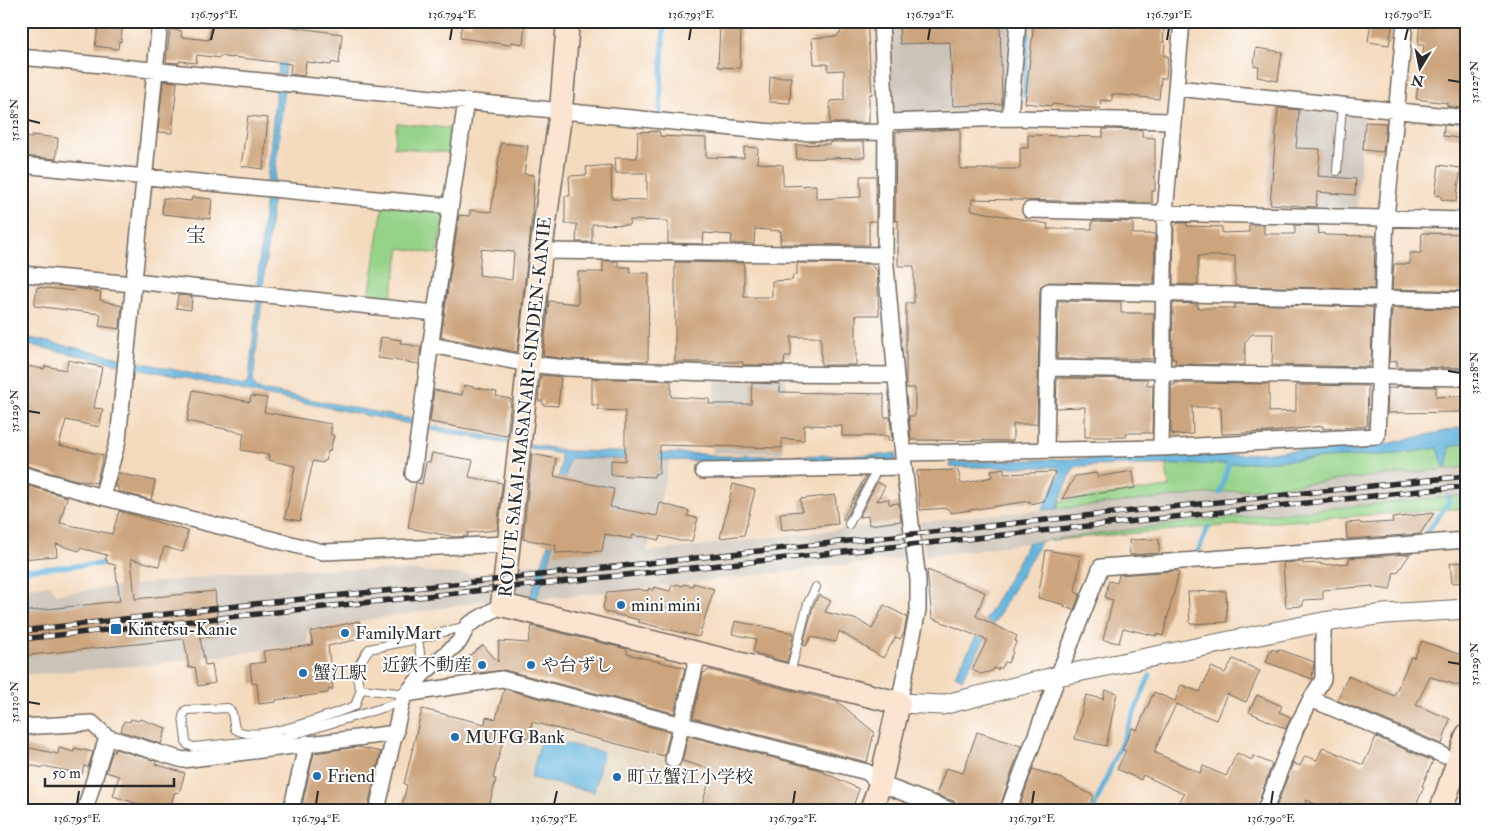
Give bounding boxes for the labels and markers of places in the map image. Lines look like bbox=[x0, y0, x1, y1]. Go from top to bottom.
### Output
place label: mini mini bbox=[631, 594, 701, 617]
marker: mini mini bbox=[615, 599, 627, 611]
place label: Kintetsu-Kanie bbox=[127, 618, 238, 641]
marker: Kintetsu-Kanie bbox=[109, 622, 123, 636]
place label: FamilyMart bbox=[355, 622, 441, 645]
marker: FamilyMart bbox=[339, 627, 351, 639]
place label: 近鉄不動産 bbox=[382, 654, 472, 677]
place label: や台ずし bbox=[541, 654, 613, 677]
marker: 近鉄不動産 bbox=[476, 659, 488, 671]
marker: や台ずし bbox=[525, 659, 537, 671]
place label: 蟹江駅 bbox=[313, 662, 367, 685]
marker: 蟹江駅 bbox=[297, 667, 309, 679]
place label: MUFG Bank bbox=[465, 726, 565, 749]
marker: MUFG Bank bbox=[449, 731, 461, 743]
place label: Friend bbox=[327, 765, 375, 788]
place label: 町立蟹江小学校 bbox=[627, 766, 753, 789]
marker: Friend bbox=[311, 770, 323, 782]
marker: 町立蟹江小学校 bbox=[611, 771, 623, 783]

